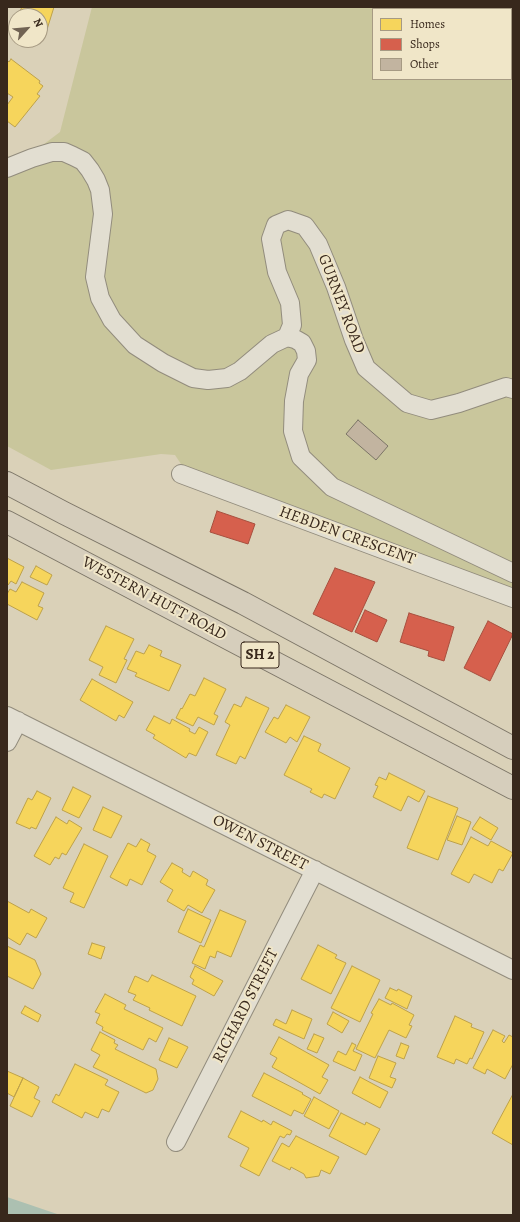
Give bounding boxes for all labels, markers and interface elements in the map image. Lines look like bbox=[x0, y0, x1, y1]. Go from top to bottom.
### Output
north arrow bbox=[8, 8, 48, 48]
legend bbox=[372, 8, 512, 80]
text: N bbox=[30, 16, 47, 30]
text: Homes bbox=[410, 16, 445, 32]
text: Shops bbox=[410, 36, 440, 52]
text: Other bbox=[410, 56, 439, 72]
street label: GURNEY ROAD bbox=[313, 252, 369, 356]
street label: HEBDEN CRESCENT bbox=[276, 502, 418, 570]
street label: WESTERN HUTT ROAD bbox=[79, 553, 229, 645]
road number: SH 2 bbox=[241, 642, 279, 668]
street label: OWEN STREET bbox=[209, 811, 311, 875]
street label: RICHARD STREET bbox=[209, 946, 283, 1066]

